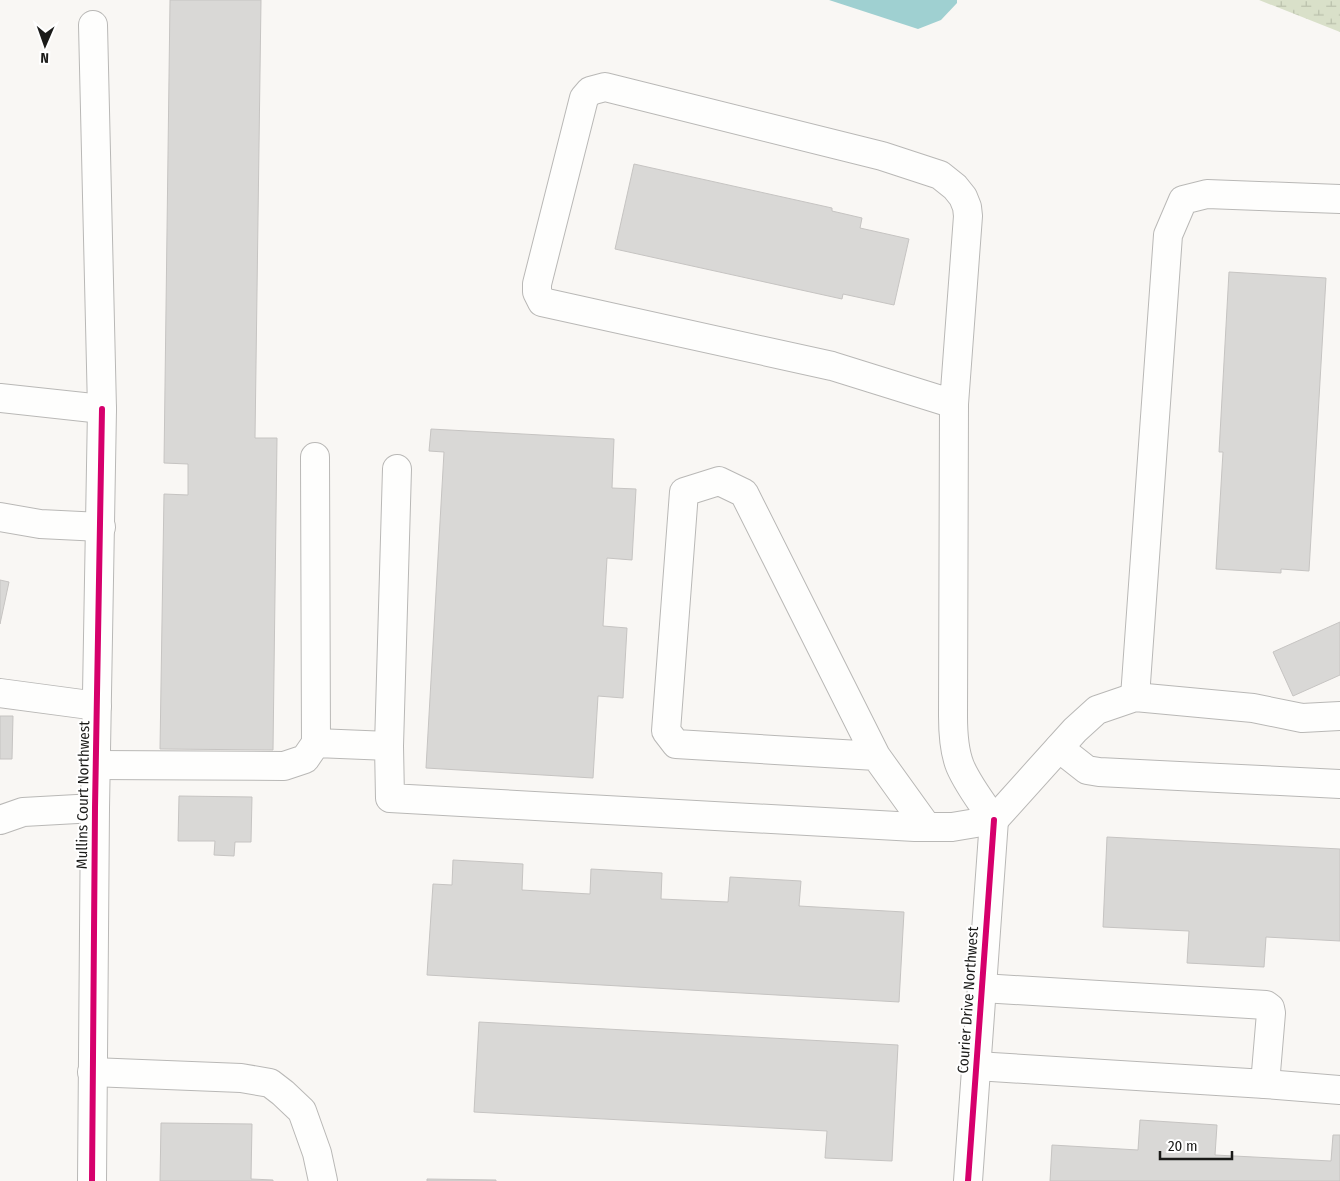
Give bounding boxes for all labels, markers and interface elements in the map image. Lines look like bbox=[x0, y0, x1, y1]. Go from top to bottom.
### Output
north arrow bbox=[20, 20, 70, 70]
text: N bbox=[40, 49, 49, 66]
street label: Mullins Court Northwest bbox=[73, 721, 93, 869]
street label: Courier Drive Northwest bbox=[954, 926, 982, 1074]
scale bar bbox=[1160, 1128, 1232, 1160]
text: 20 m bbox=[1168, 1137, 1198, 1155]

